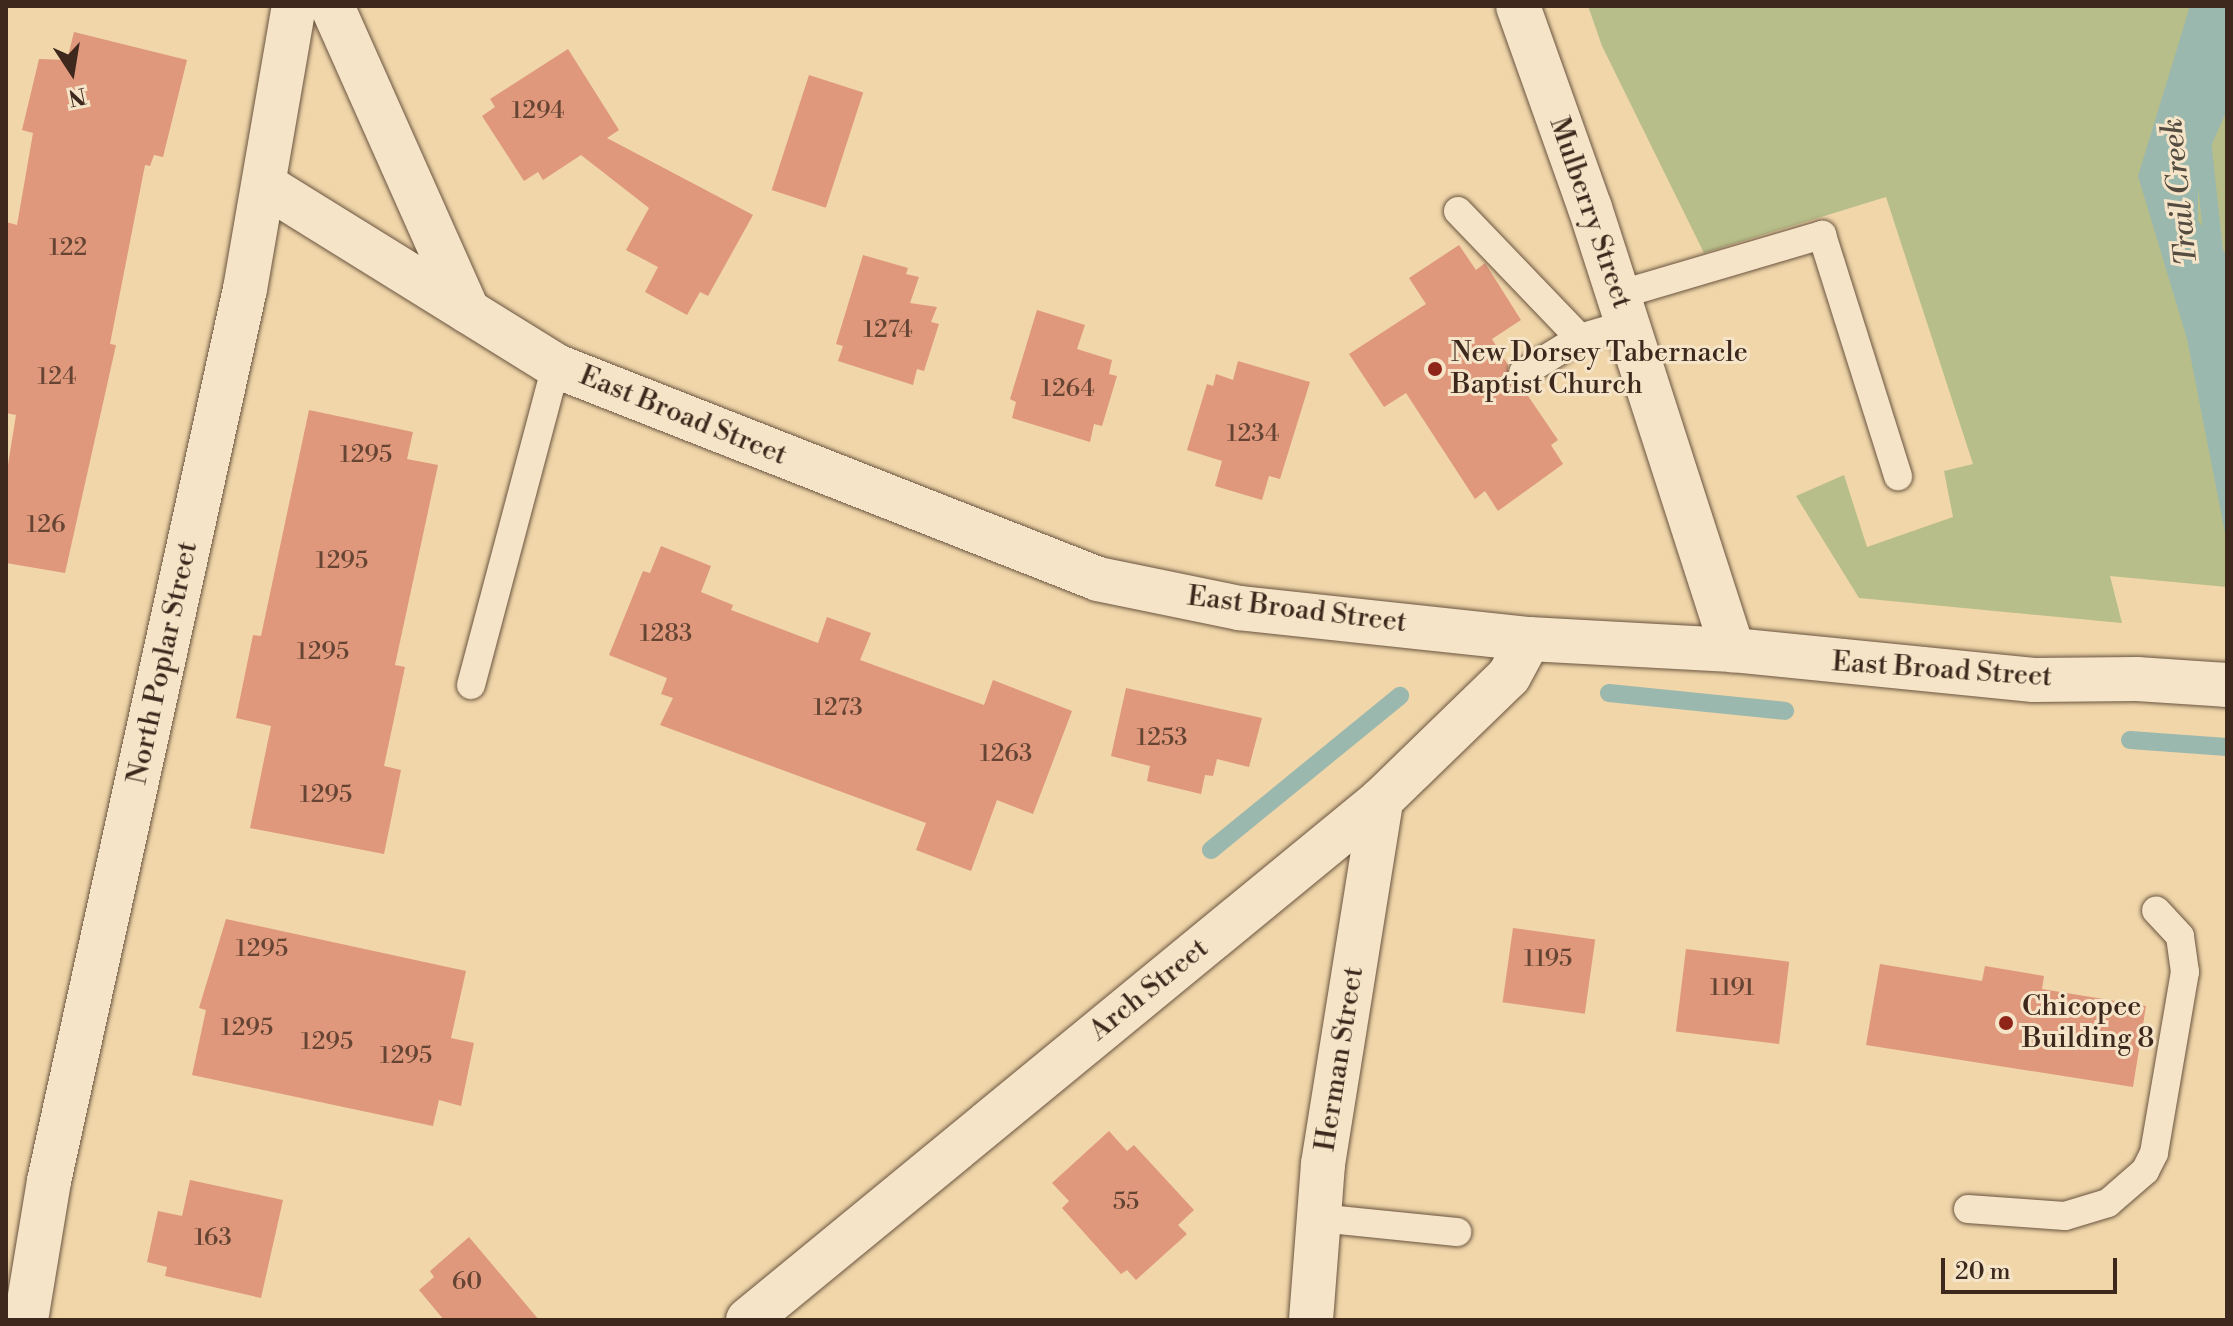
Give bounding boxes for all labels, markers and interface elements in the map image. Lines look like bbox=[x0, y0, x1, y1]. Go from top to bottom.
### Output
north arrow bbox=[32, 32, 112, 112]
text: N bbox=[66, 81, 88, 111]
house number: 1294 bbox=[511, 98, 565, 126]
street label: Mulberry Street bbox=[1542, 113, 1638, 313]
water label: Trail Creek bbox=[2154, 117, 2206, 267]
house number: 122 bbox=[49, 235, 87, 263]
house number: 1274 bbox=[863, 317, 913, 345]
place label: New Dorsey Tabernacle Baptist Church bbox=[1451, 336, 1748, 402]
street label: East Broad Street bbox=[574, 359, 792, 473]
marker: New Dorsey Tabernacle Baptist Church bbox=[1426, 360, 1444, 378]
house number: 124 bbox=[38, 364, 76, 392]
house number: 1264 bbox=[1041, 376, 1095, 404]
house number: 1234 bbox=[1227, 421, 1279, 449]
house number: 1295 bbox=[340, 442, 392, 470]
house number: 126 bbox=[26, 512, 66, 540]
street label: North Poplar Street bbox=[121, 539, 205, 787]
house number: 1295 bbox=[316, 548, 368, 576]
street label: East Broad Street bbox=[1185, 580, 1409, 640]
house number: 1283 bbox=[640, 621, 692, 649]
house number: 1295 bbox=[297, 639, 349, 667]
street label: East Broad Street bbox=[1831, 646, 2053, 694]
house number: 1273 bbox=[813, 695, 863, 723]
house number: 1253 bbox=[1137, 725, 1187, 753]
house number: 1263 bbox=[980, 741, 1032, 769]
house number: 1295 bbox=[300, 782, 352, 810]
street label: Arch Street bbox=[1083, 932, 1215, 1048]
house number: 1295 bbox=[236, 936, 288, 964]
house number: 1195 bbox=[1524, 946, 1572, 974]
street label: Herman Street bbox=[1309, 964, 1371, 1154]
house number: 1191 bbox=[1710, 975, 1754, 1003]
place label: Chicopee Building 8 bbox=[2022, 990, 2154, 1056]
marker: Chicopee Building 8 bbox=[1997, 1014, 2015, 1032]
house number: 1295 bbox=[221, 1015, 273, 1043]
house number: 1295 bbox=[301, 1029, 353, 1057]
house number: 1295 bbox=[380, 1043, 432, 1071]
house number: 55 bbox=[1113, 1189, 1139, 1217]
house number: 163 bbox=[194, 1225, 232, 1253]
scale bar bbox=[1945, 1242, 2121, 1292]
text: 20 m bbox=[1955, 1257, 2011, 1287]
house number: 60 bbox=[452, 1269, 482, 1297]

